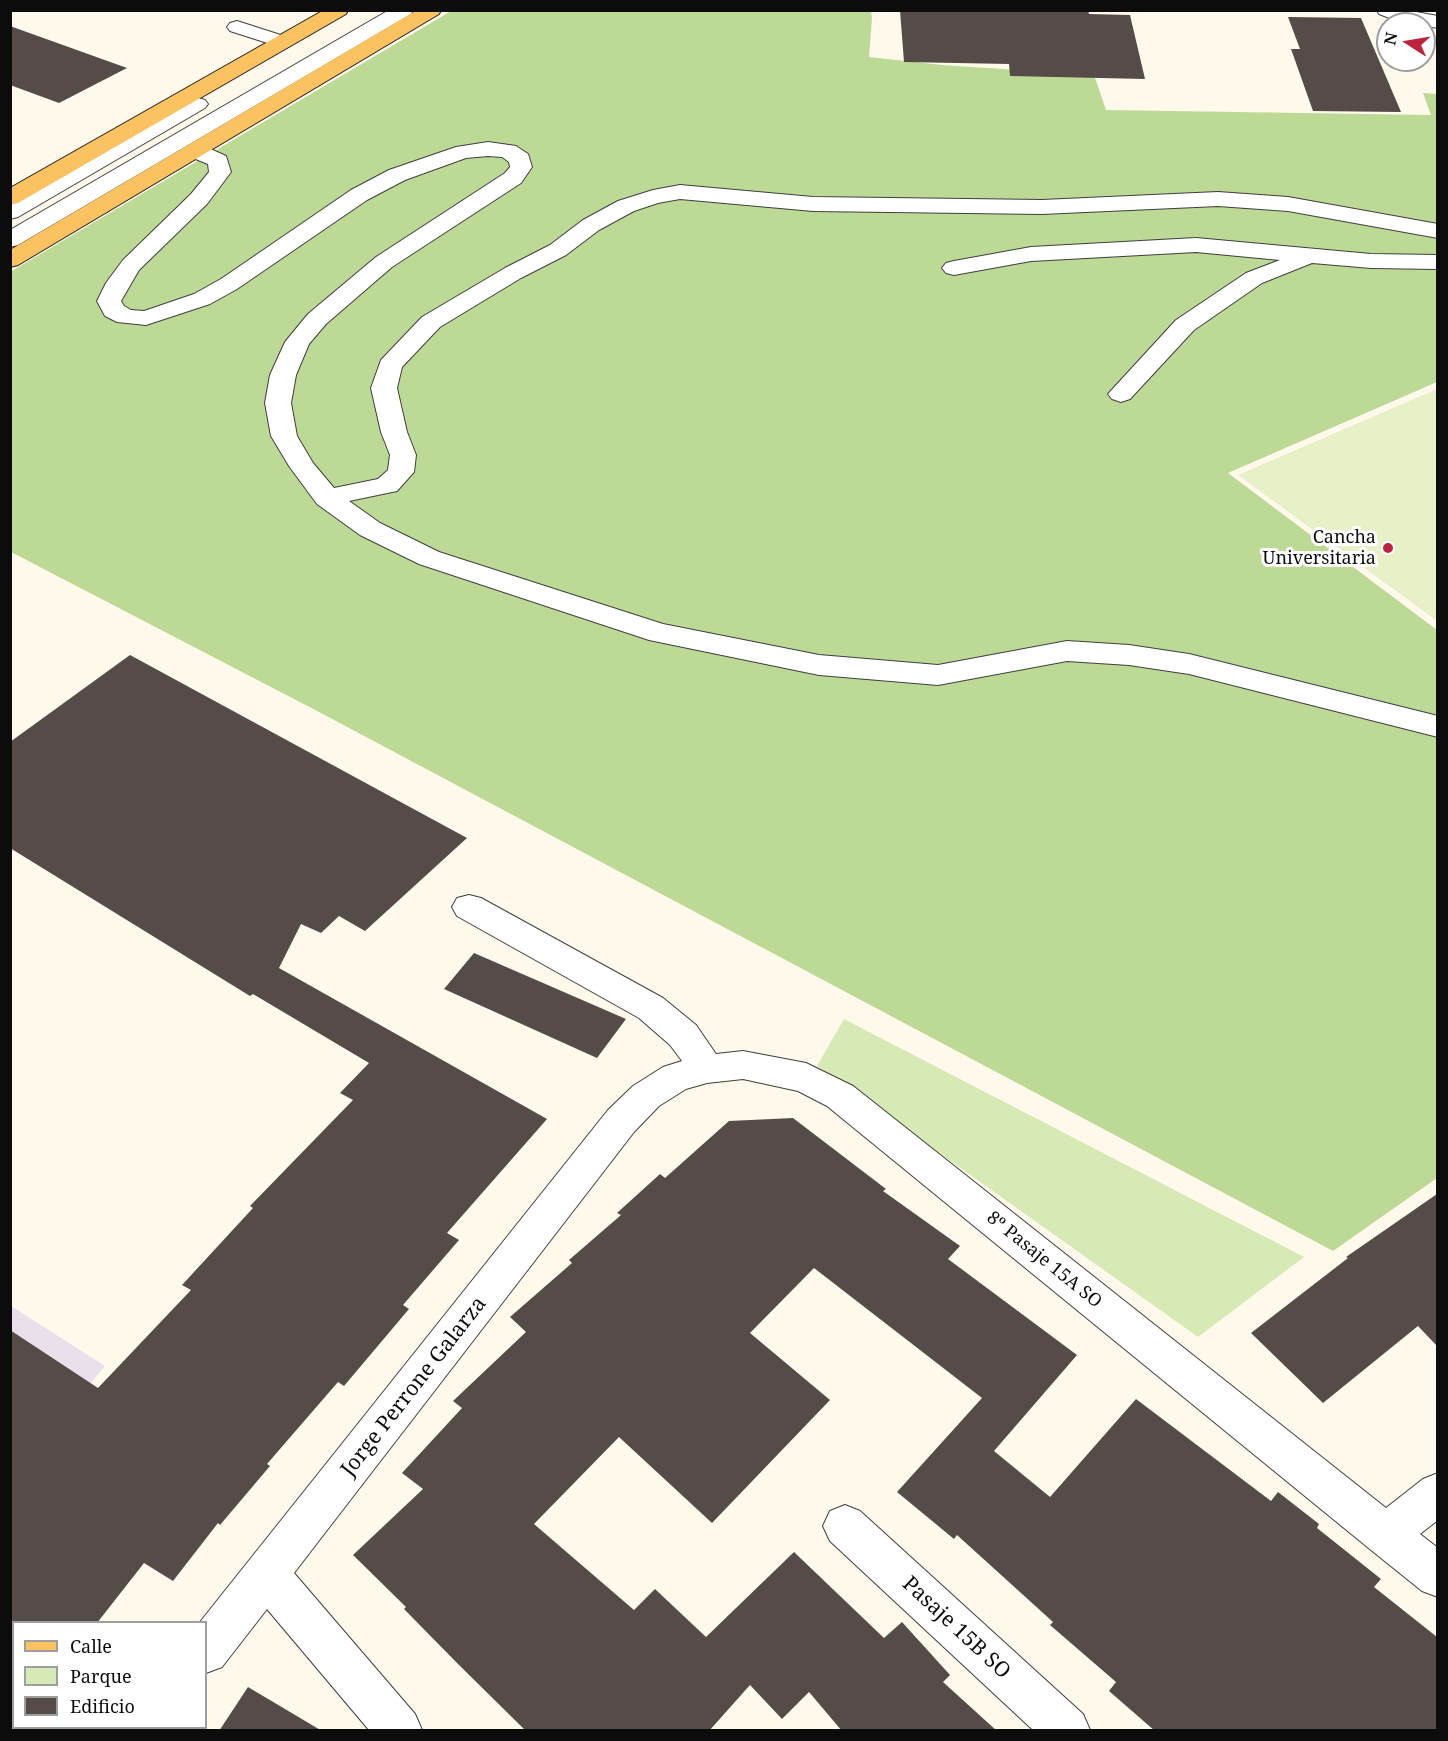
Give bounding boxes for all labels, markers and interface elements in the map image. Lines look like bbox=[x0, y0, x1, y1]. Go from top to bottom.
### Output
north arrow bbox=[1376, 12, 1436, 72]
text: N bbox=[1378, 30, 1402, 47]
place label: Cancha Universitaria bbox=[1262, 527, 1376, 570]
marker: Cancha Universitaria bbox=[1381, 541, 1395, 555]
street label: 8º Pasaje 15A SO bbox=[982, 1207, 1106, 1313]
street label: Jorge Perrone Galarza bbox=[336, 1292, 492, 1482]
street label: Pasaje 15B SO bbox=[897, 1572, 1015, 1684]
legend bbox=[12, 1621, 207, 1729]
text: Calle bbox=[70, 1634, 112, 1658]
text: Parque bbox=[70, 1664, 132, 1688]
text: Edificio bbox=[70, 1694, 135, 1718]

